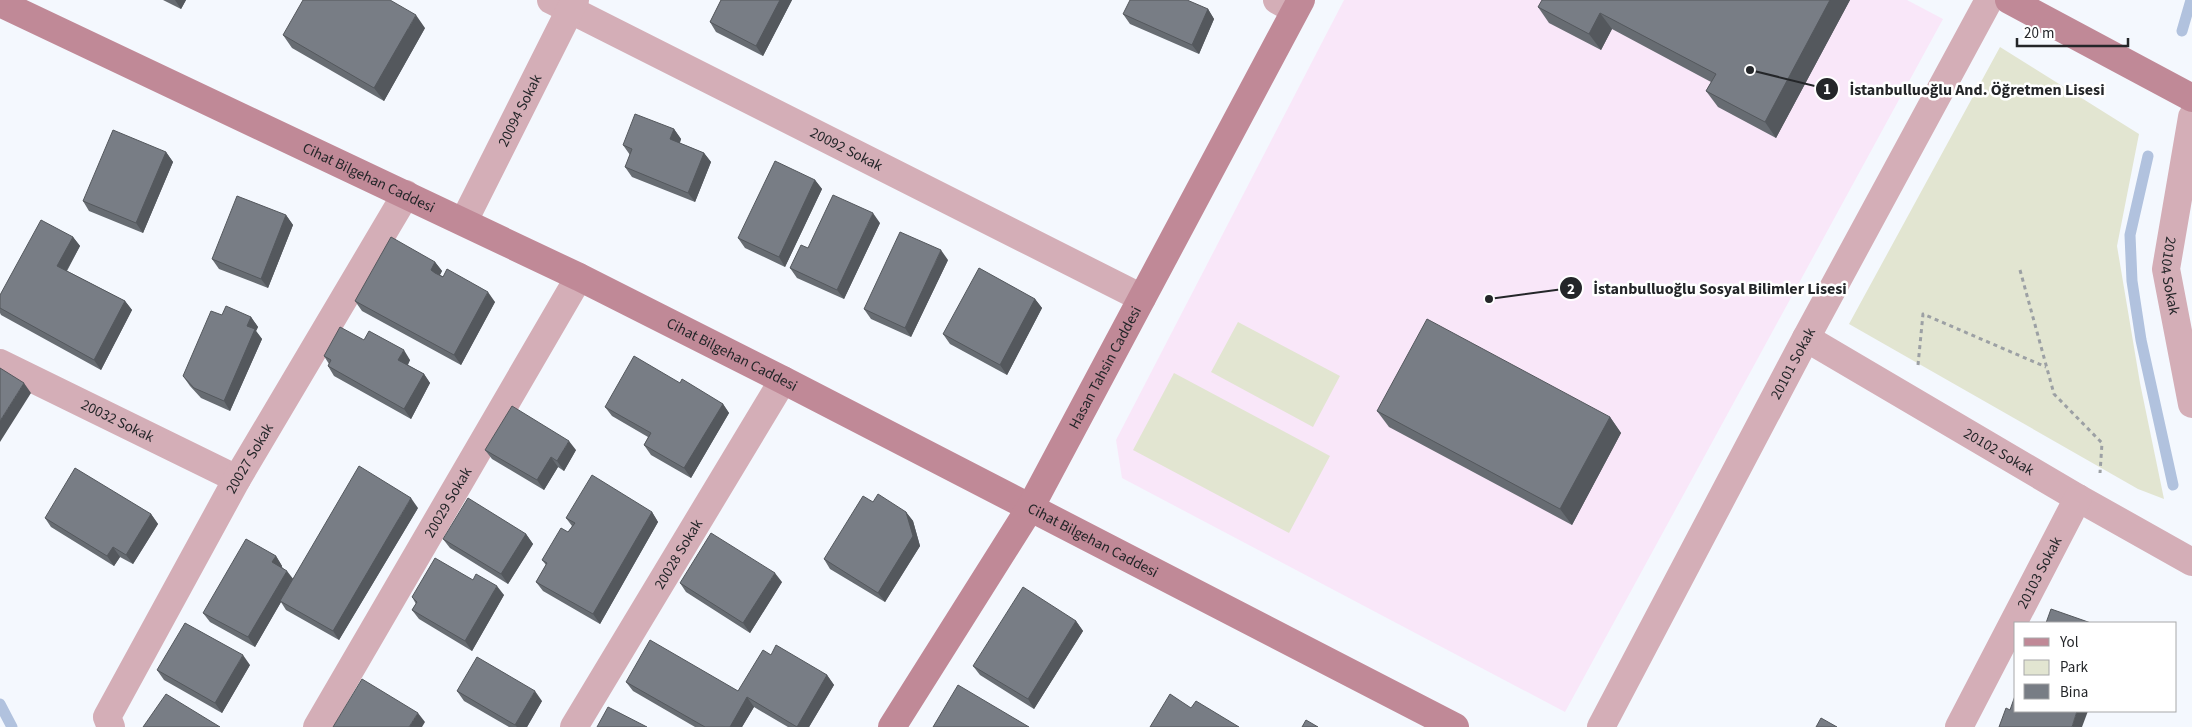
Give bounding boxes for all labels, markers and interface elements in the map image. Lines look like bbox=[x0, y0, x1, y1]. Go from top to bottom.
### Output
scale bar bbox=[2017, 15, 2128, 47]
text: 20 m bbox=[2024, 23, 2054, 44]
street label: 20094 Sokak bbox=[493, 70, 547, 150]
callout: İstanbulluoğlu And. Öğretmen Lisesi bbox=[1815, 74, 2115, 105]
text: 1 bbox=[1823, 79, 1831, 100]
text: İstanbulluoğlu And. Öğretmen Lisesi bbox=[1849, 79, 2105, 101]
street label: 20092 Sokak bbox=[807, 122, 887, 176]
street label: Cihat Bilgehan Caddesi bbox=[299, 137, 438, 218]
street label: 20104 Sokak bbox=[2155, 235, 2185, 317]
callout: İstanbulluoğlu Sosyal Bilimler Lisesi bbox=[1558, 273, 1857, 304]
text: İstanbulluoğlu Sosyal Bilimler Lisesi bbox=[1593, 278, 1847, 300]
text: 2 bbox=[1567, 279, 1575, 300]
street label: Hasan Tahsin Caddesi bbox=[1063, 302, 1146, 433]
street label: Cihat Bilgehan Caddesi bbox=[663, 312, 801, 396]
street label: 20101 Sokak bbox=[1765, 323, 1821, 403]
street label: 20032 Sokak bbox=[78, 394, 158, 448]
street label: 20027 Sokak bbox=[220, 419, 279, 498]
street label: 20102 Sokak bbox=[1960, 423, 2039, 481]
street label: 20029 Sokak bbox=[419, 462, 477, 542]
street label: Cihat Bilgehan Caddesi bbox=[1024, 498, 1162, 583]
street label: 20028 Sokak bbox=[649, 514, 708, 593]
street label: 20103 Sokak bbox=[2012, 532, 2067, 612]
legend bbox=[2014, 622, 2177, 712]
text: Yol bbox=[2059, 632, 2079, 653]
text: Park bbox=[2060, 657, 2089, 678]
text: Bina bbox=[2060, 682, 2088, 703]

